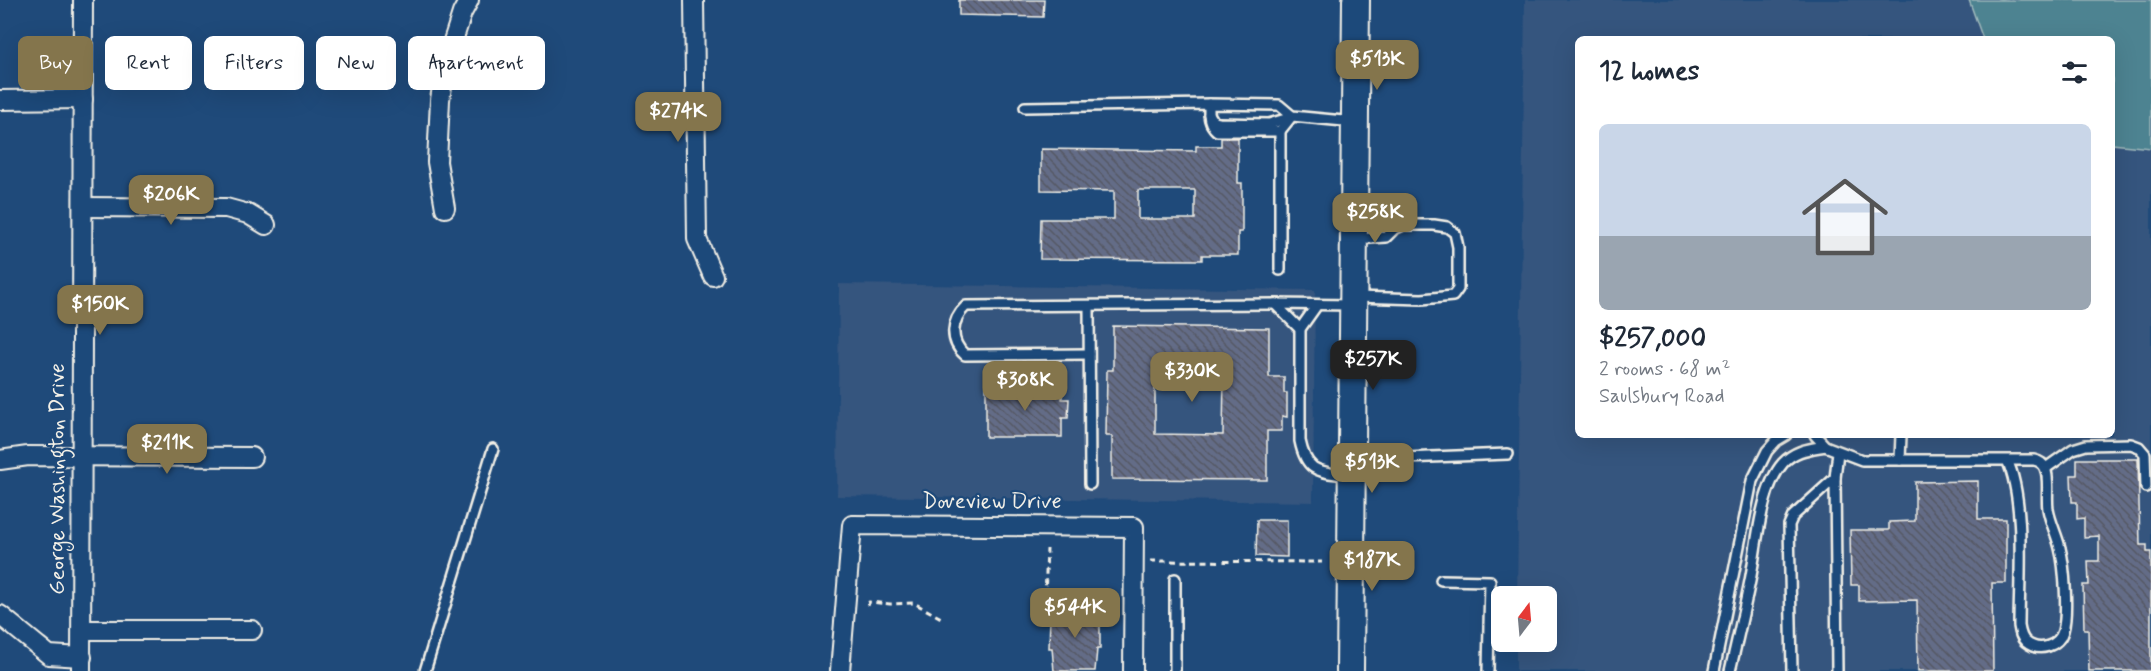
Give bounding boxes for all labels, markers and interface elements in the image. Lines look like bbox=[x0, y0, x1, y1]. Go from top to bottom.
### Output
chip: Buy bbox=[18, 36, 93, 90]
chip: Rent bbox=[105, 36, 192, 90]
chip: Filters bbox=[204, 36, 304, 90]
chip: New bbox=[316, 36, 396, 90]
chip: Apartment bbox=[408, 36, 545, 90]
pin: $513K bbox=[1335, 40, 1419, 91]
text: $513K bbox=[1350, 46, 1404, 73]
text: 12 homes bbox=[1599, 55, 1699, 89]
icon: filters bbox=[2058, 56, 2091, 89]
pin: $274K bbox=[636, 92, 720, 143]
text: $274K bbox=[649, 98, 707, 125]
icon: home bbox=[1791, 163, 1899, 271]
pin: $206K bbox=[129, 175, 213, 226]
text: $206K bbox=[143, 181, 199, 208]
pin: $258K bbox=[1333, 193, 1417, 244]
text: $258K bbox=[1346, 199, 1404, 226]
pin: $150K bbox=[58, 285, 142, 336]
text: $150K bbox=[71, 291, 129, 318]
text: $257,000 bbox=[1599, 322, 1706, 356]
pin: $257K bbox=[1331, 340, 1415, 391]
text: $257K bbox=[1344, 346, 1402, 373]
pin: $330K bbox=[1150, 352, 1234, 403]
text: 2 rooms · 68 m² bbox=[1599, 356, 1730, 383]
text: $330K bbox=[1164, 358, 1220, 385]
pin: $308K bbox=[983, 361, 1067, 412]
street label: George Washington Drive bbox=[44, 363, 75, 595]
text: $308K bbox=[996, 367, 1054, 394]
text: Saulsbury Road bbox=[1599, 383, 1724, 410]
pin: $211K bbox=[125, 424, 209, 475]
text: $211K bbox=[141, 430, 193, 457]
pin: $513K bbox=[1330, 443, 1414, 494]
text: $513K bbox=[1345, 449, 1399, 476]
street label: Doveview Drive bbox=[922, 488, 1062, 516]
pin: $187K bbox=[1330, 541, 1414, 592]
text: $187K bbox=[1344, 547, 1400, 574]
north arrow bbox=[1491, 586, 1557, 652]
map controls bbox=[1491, 586, 1557, 652]
pin: $544K bbox=[1033, 588, 1117, 639]
text: $544K bbox=[1044, 594, 1106, 621]

